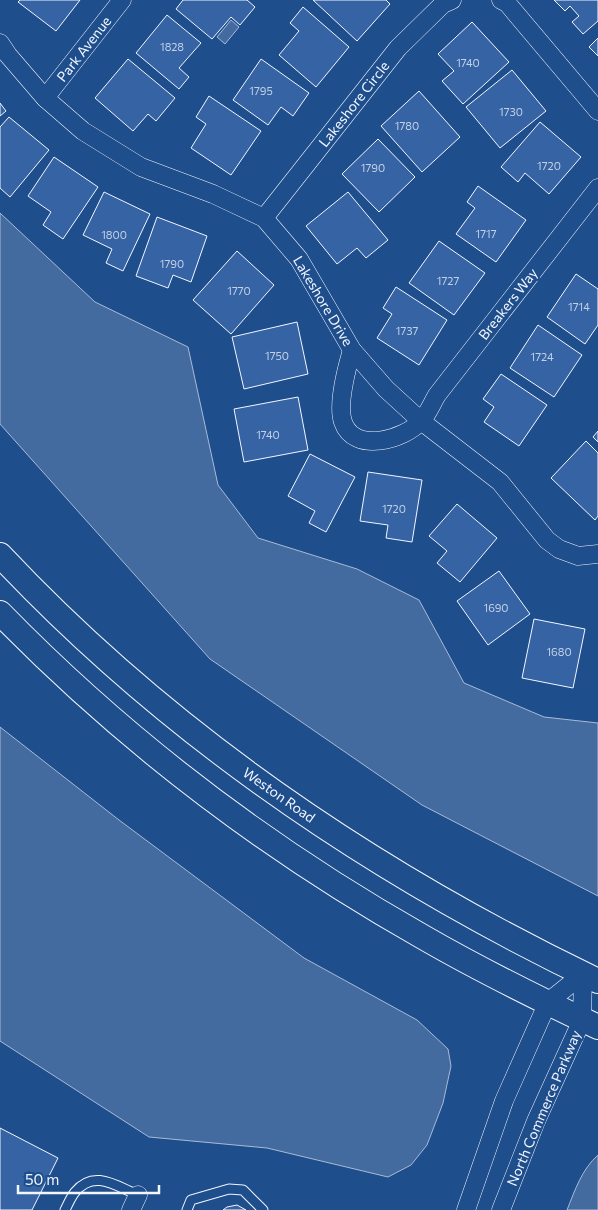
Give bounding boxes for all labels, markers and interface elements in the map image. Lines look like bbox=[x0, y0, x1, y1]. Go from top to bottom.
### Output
street label: Park Avenue bbox=[53, 12, 115, 85]
house number: 1828 bbox=[160, 40, 184, 53]
house number: 1740 bbox=[456, 56, 480, 69]
street label: Lakeshore Circle bbox=[315, 57, 392, 150]
house number: 1795 bbox=[249, 84, 273, 97]
house number: 1730 bbox=[499, 105, 523, 118]
house number: 1780 bbox=[395, 119, 419, 132]
house number: 1720 bbox=[537, 159, 561, 172]
house number: 1790 bbox=[361, 161, 385, 174]
house number: 1717 bbox=[475, 227, 497, 240]
house number: 1800 bbox=[101, 228, 127, 241]
street label: Lakeshore Drive bbox=[290, 253, 357, 349]
house number: 1790 bbox=[160, 257, 184, 270]
street label: Breakers Way bbox=[474, 265, 541, 343]
house number: 1727 bbox=[437, 274, 459, 287]
house number: 1770 bbox=[227, 284, 251, 297]
house number: 1714 bbox=[568, 300, 590, 313]
house number: 1737 bbox=[396, 324, 418, 337]
house number: 1750 bbox=[265, 349, 289, 362]
house number: 1724 bbox=[530, 350, 554, 363]
house number: 1740 bbox=[256, 428, 280, 441]
house number: 1720 bbox=[382, 502, 406, 515]
house number: 1690 bbox=[483, 601, 509, 614]
house number: 1680 bbox=[546, 645, 572, 658]
street label: Weston Road bbox=[240, 763, 319, 826]
street label: North Commerce Parkway bbox=[503, 1027, 584, 1188]
scale bar bbox=[18, 1162, 159, 1194]
text: 50 m bbox=[25, 1170, 59, 1188]

